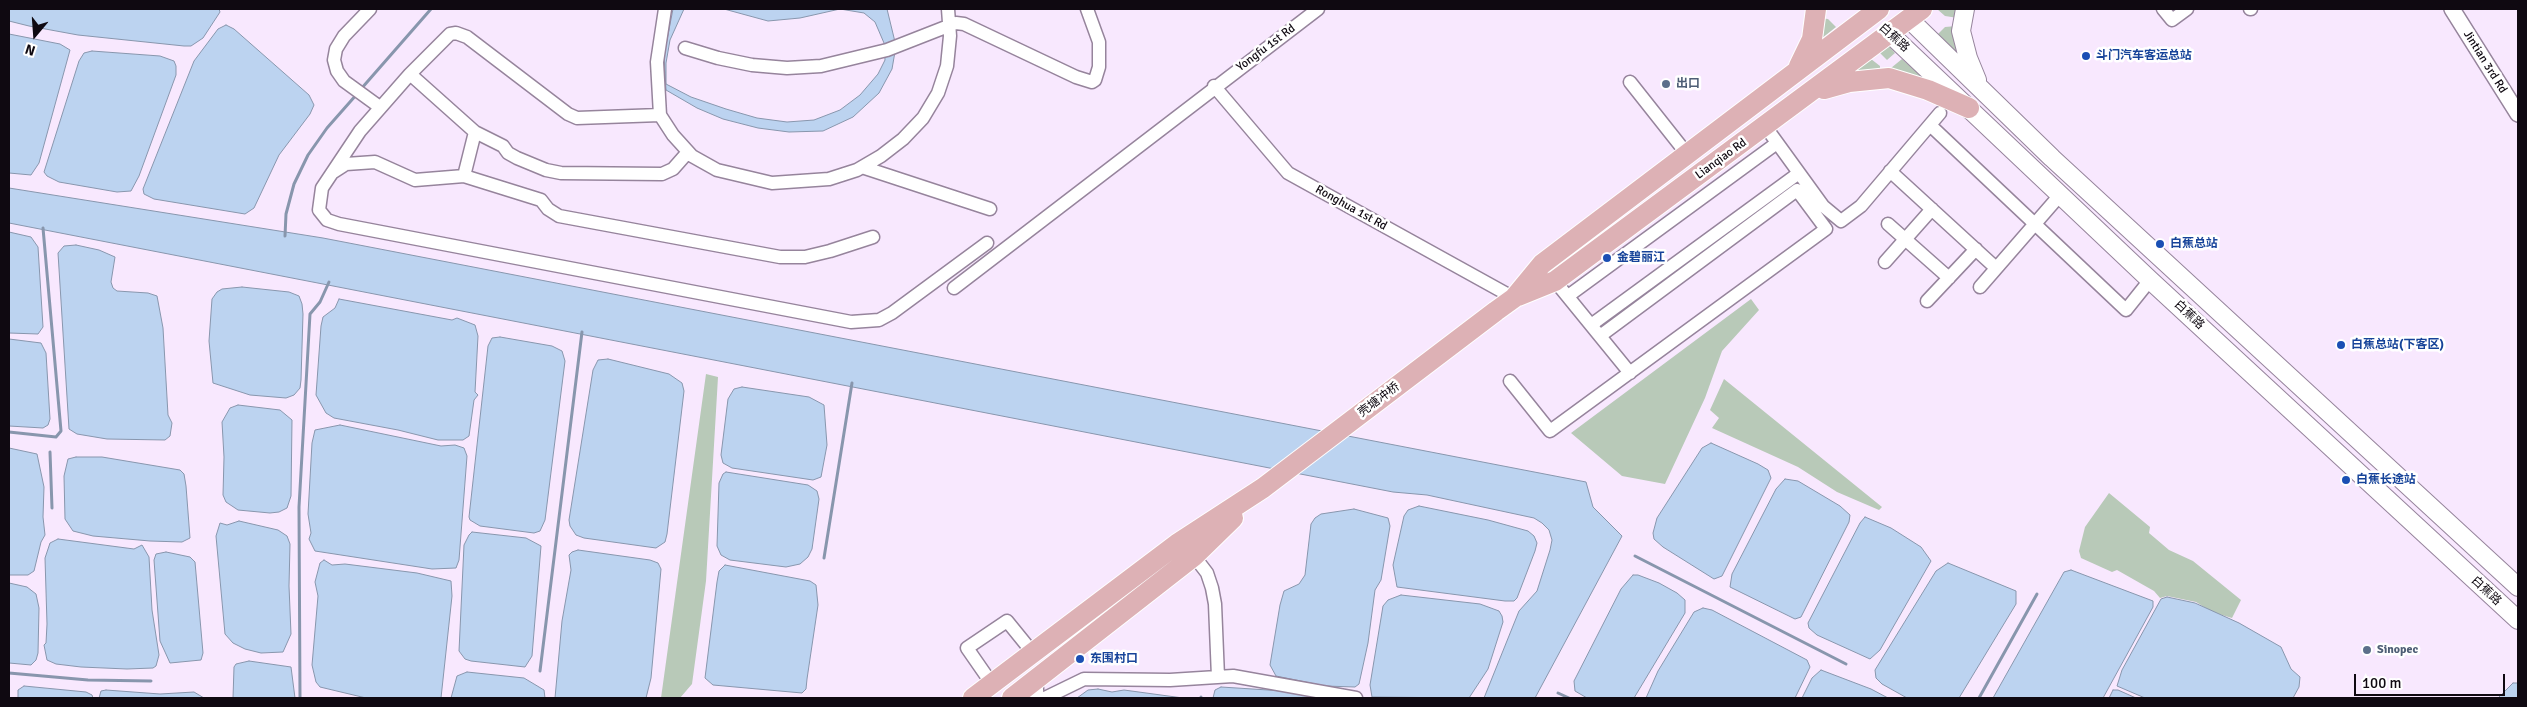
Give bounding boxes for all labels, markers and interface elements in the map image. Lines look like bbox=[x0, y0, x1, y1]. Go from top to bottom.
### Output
north arrow bbox=[10, 10, 60, 60]
street label: Yongfu 1st Rd bbox=[1234, 21, 1298, 75]
street label: 白蕉路 bbox=[1876, 21, 1912, 55]
street label: Jintian 3rd Rd bbox=[2460, 28, 2510, 96]
text: N bbox=[23, 40, 37, 59]
place label: 斗门汽车客运总站 bbox=[2096, 49, 2192, 63]
marker: 斗门汽车客运总站 bbox=[2080, 50, 2092, 62]
place label: 出口 bbox=[1676, 77, 1700, 91]
marker: 出口 bbox=[1660, 78, 1672, 90]
street label: Lianqiao Rd bbox=[1693, 136, 1749, 182]
street label: Ronghua 1st Rd bbox=[1313, 182, 1389, 234]
place label: 白蕉总站 bbox=[2170, 237, 2218, 251]
marker: 白蕉总站 bbox=[2154, 238, 2166, 250]
place label: 金碧丽江 bbox=[1617, 251, 1665, 265]
marker: 金碧丽江 bbox=[1601, 252, 1613, 264]
street label: 白蕉路 bbox=[2171, 297, 2207, 333]
place label: 白蕉总站(下客区) bbox=[2351, 338, 2444, 352]
marker: 白蕉总站(下客区) bbox=[2335, 339, 2347, 351]
street label: 壳塘冲桥 bbox=[1355, 380, 1403, 420]
place label: 白蕉长途站 bbox=[2356, 473, 2416, 487]
marker: 白蕉长途站 bbox=[2340, 474, 2352, 486]
street label: 白蕉路 bbox=[2468, 573, 2504, 609]
place label: Sinopec bbox=[2377, 643, 2418, 657]
marker: Sinopec bbox=[2361, 644, 2373, 656]
place label: 东围村口 bbox=[1090, 652, 1138, 666]
marker: 东围村口 bbox=[1074, 653, 1086, 665]
scale bar bbox=[2357, 664, 2508, 696]
text: 100 m bbox=[2362, 674, 2402, 692]

